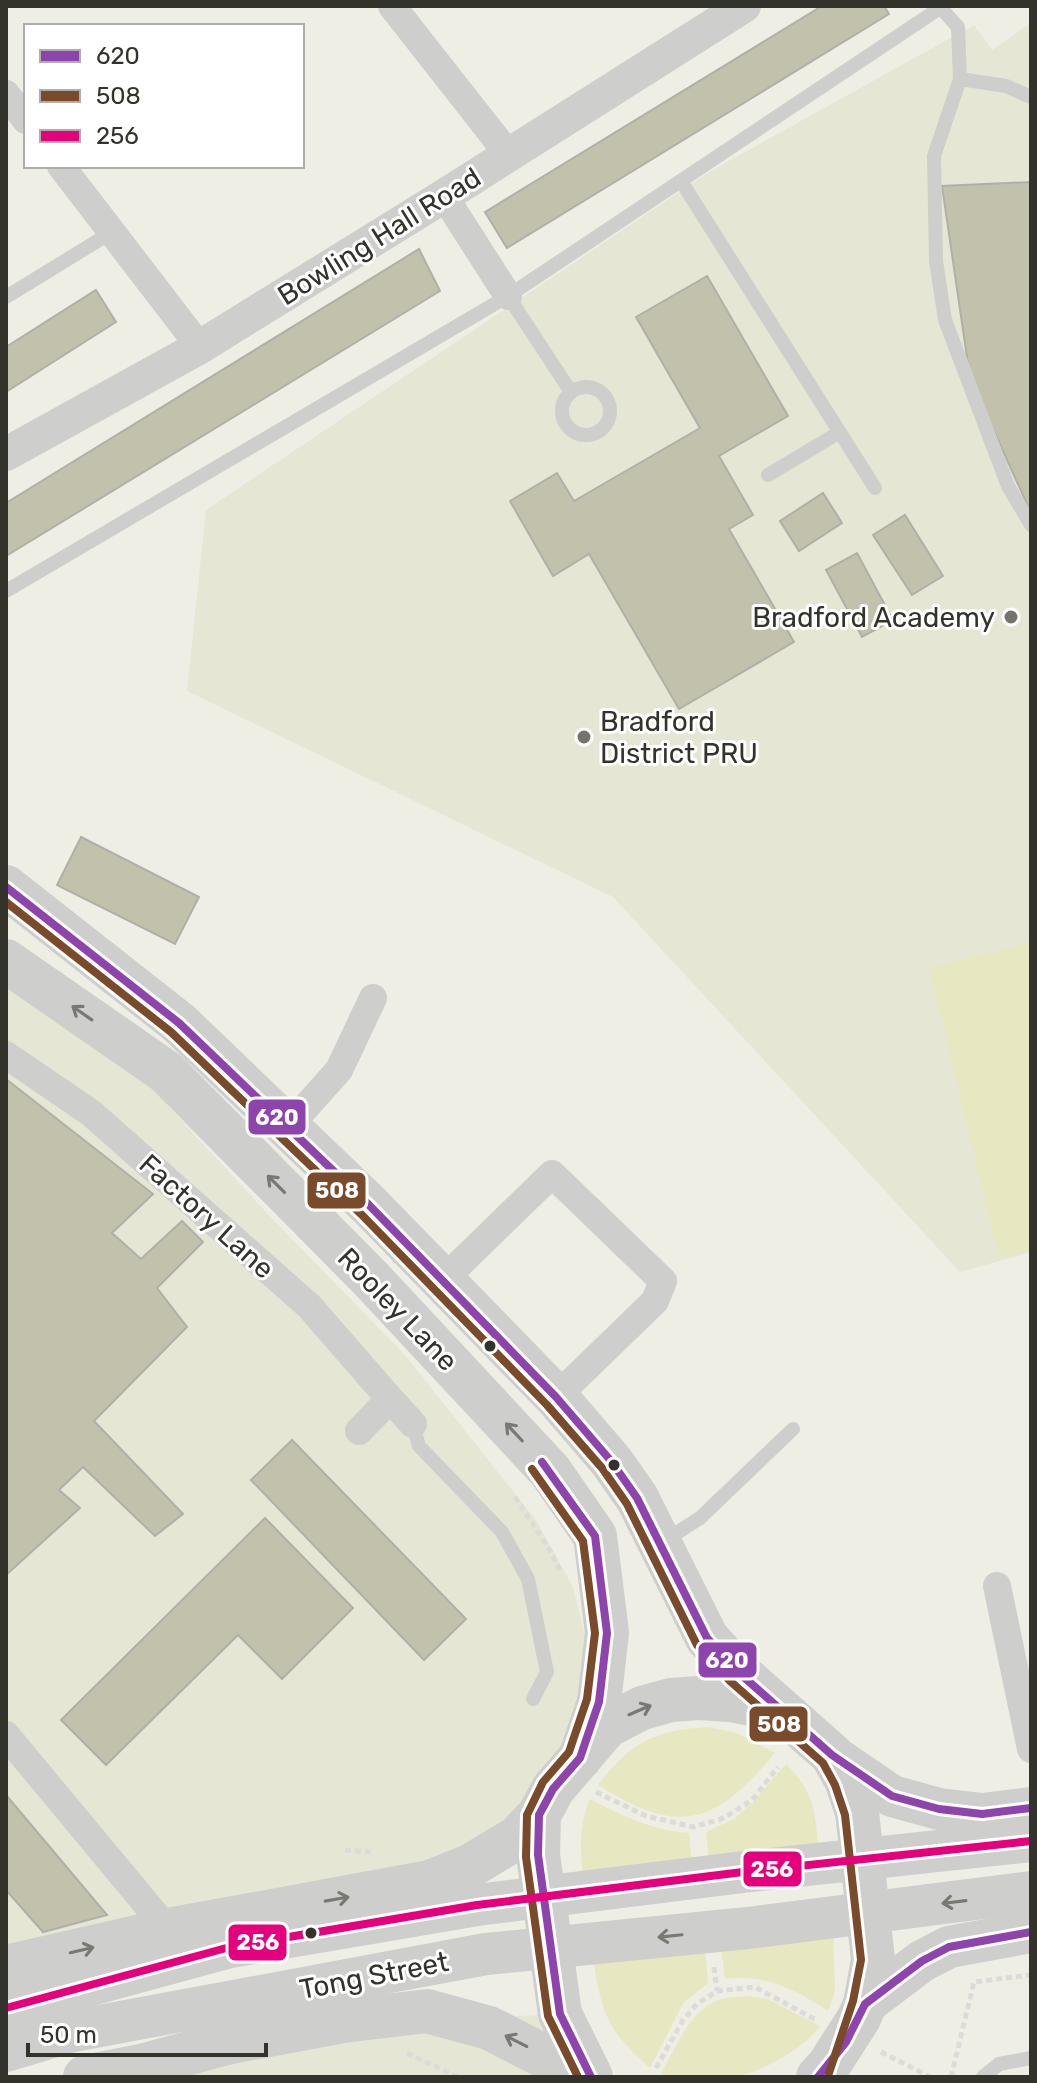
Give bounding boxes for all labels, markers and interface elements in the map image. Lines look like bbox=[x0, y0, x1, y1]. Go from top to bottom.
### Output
legend bbox=[24, 24, 304, 168]
text: 620 bbox=[96, 42, 140, 70]
text: 508 bbox=[96, 82, 141, 110]
text: 256 bbox=[96, 122, 139, 150]
street label: Bowling Hall Road bbox=[272, 161, 487, 312]
place label: Bradford Academy bbox=[752, 601, 995, 634]
marker: Bradford Academy bbox=[1002, 608, 1020, 626]
place label: Bradford District PRU bbox=[600, 705, 758, 770]
marker: Bradford District PRU bbox=[575, 728, 593, 746]
one-way arrow bbox=[71, 1005, 93, 1021]
line badge: 620 bbox=[247, 1098, 307, 1136]
text: 620 bbox=[255, 1104, 299, 1131]
street label: Factory Lane bbox=[133, 1147, 281, 1285]
line badge: 508 bbox=[306, 1171, 367, 1210]
one-way arrow bbox=[267, 1174, 287, 1194]
text: 508 bbox=[315, 1177, 359, 1204]
street label: Rooley Lane bbox=[331, 1241, 464, 1378]
unlabelled marker bbox=[482, 1338, 498, 1354]
one-way arrow bbox=[505, 1423, 524, 1442]
unlabelled marker bbox=[606, 1457, 622, 1473]
line badge: 620 bbox=[697, 1641, 758, 1679]
text: 620 bbox=[705, 1647, 749, 1674]
one-way arrow bbox=[627, 1702, 652, 1717]
line badge: 508 bbox=[748, 1705, 809, 1743]
text: 508 bbox=[757, 1711, 801, 1738]
line badge: 256 bbox=[742, 1850, 803, 1888]
text: 256 bbox=[751, 1856, 793, 1883]
one-way arrow bbox=[324, 1891, 349, 1906]
one-way arrow bbox=[941, 1895, 967, 1910]
line badge: 256 bbox=[227, 1923, 288, 1962]
unlabelled marker bbox=[303, 1925, 319, 1941]
one-way arrow bbox=[657, 1928, 684, 1943]
text: 256 bbox=[237, 1929, 279, 1956]
one-way arrow bbox=[69, 1942, 94, 1957]
street label: Tong Street bbox=[297, 1945, 451, 2006]
scale bar bbox=[28, 2007, 266, 2057]
text: 50 m bbox=[40, 2021, 97, 2049]
one-way arrow bbox=[504, 2033, 528, 2049]

